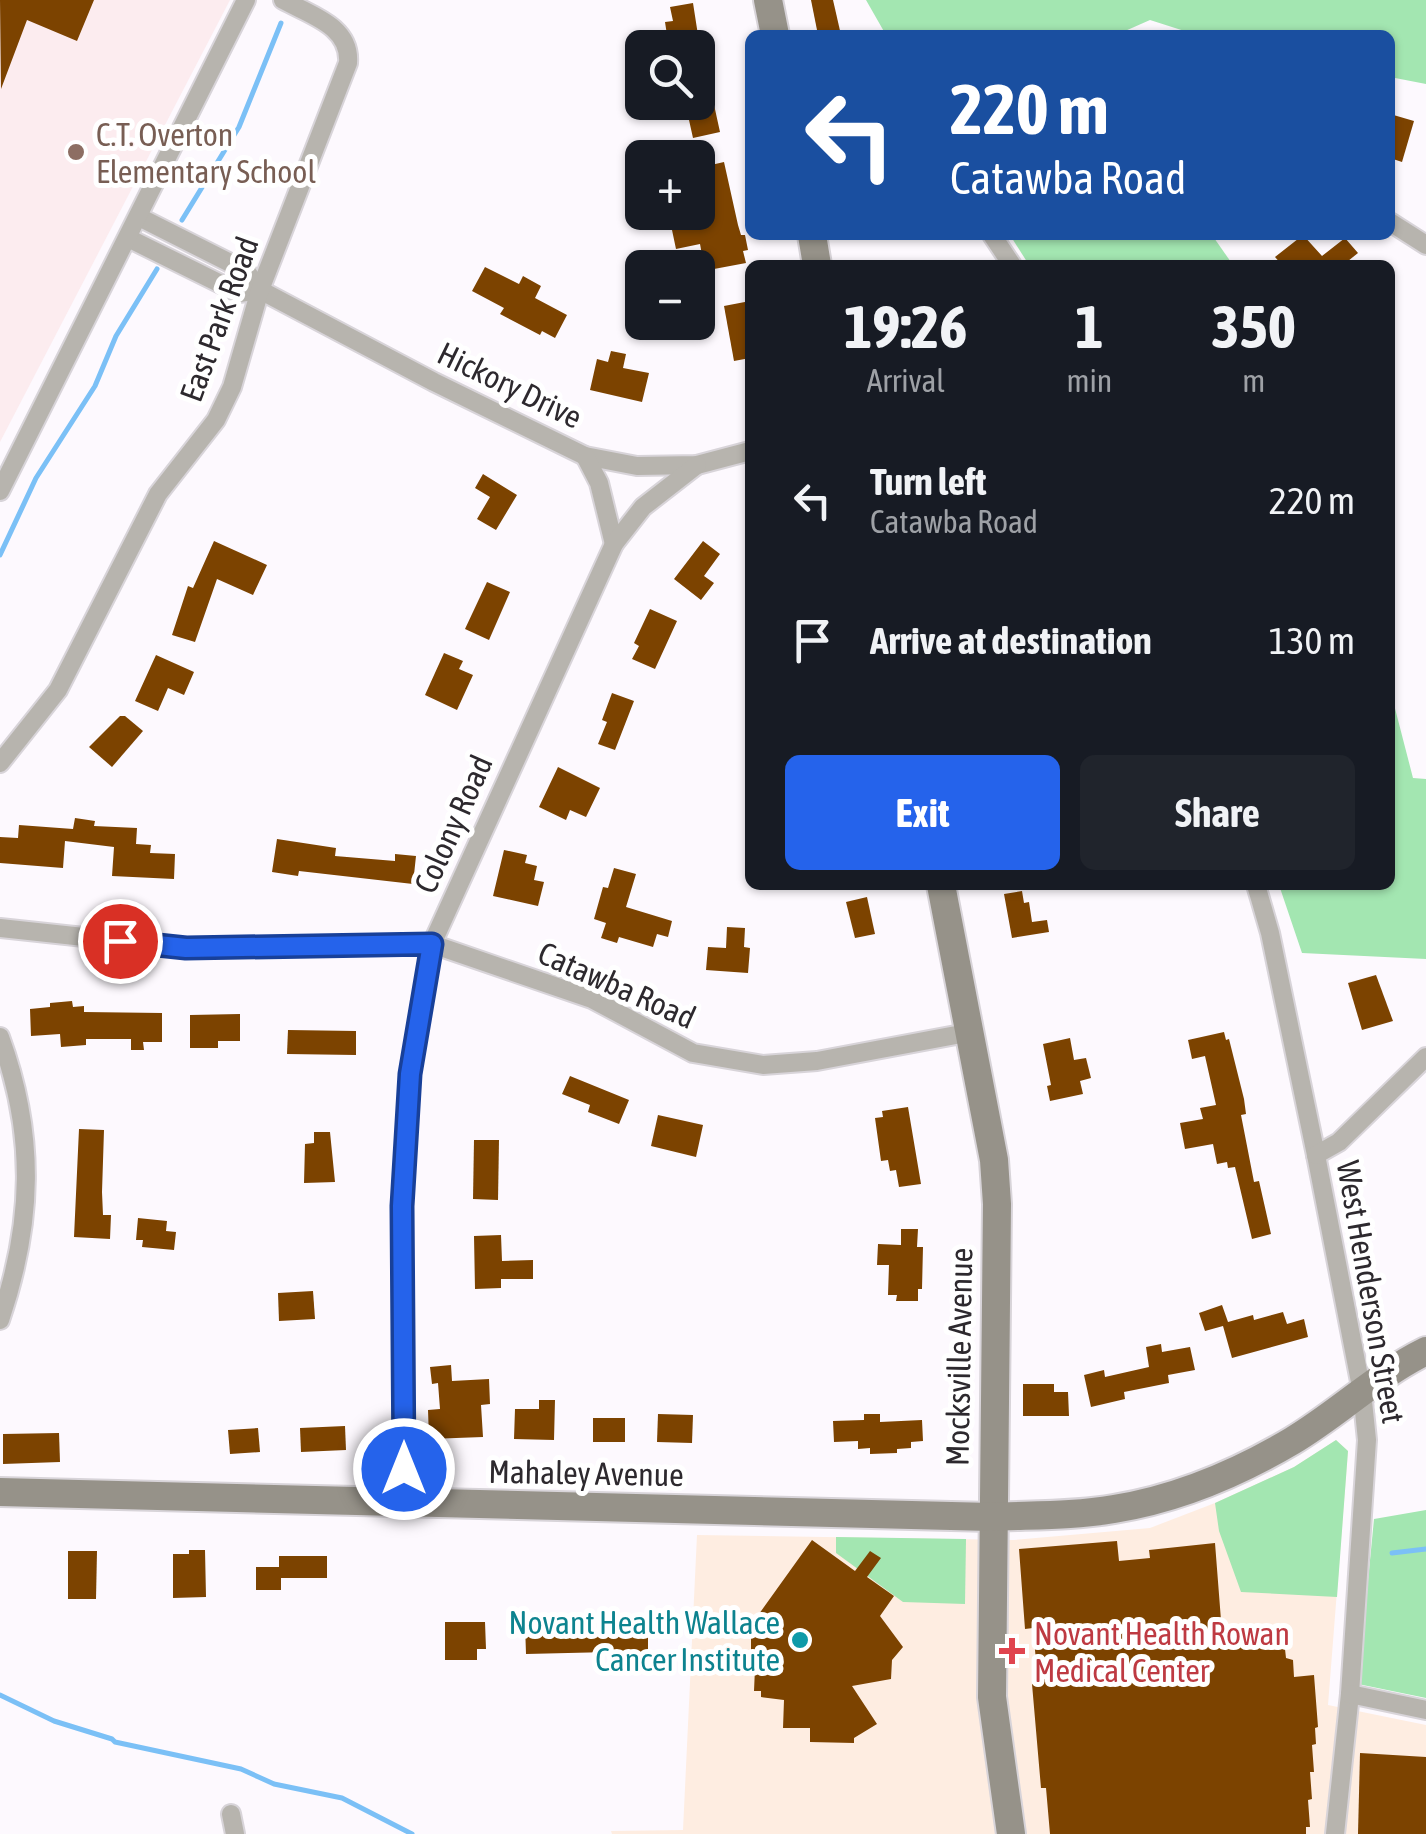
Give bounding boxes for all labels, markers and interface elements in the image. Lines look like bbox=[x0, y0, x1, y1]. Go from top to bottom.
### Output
map controls bbox=[625, 30, 715, 340]
button: search bbox=[625, 30, 715, 120]
text: 220 m bbox=[950, 69, 1109, 149]
icon: left bbox=[785, 70, 915, 200]
place label: C.T. Overton Elementary School bbox=[96, 116, 316, 190]
button: + bbox=[625, 140, 715, 230]
marker: C.T. Overton Elementary School bbox=[65, 141, 87, 163]
text: Catawba Road bbox=[950, 152, 1186, 204]
street label: East Park Road bbox=[172, 232, 266, 406]
button: − bbox=[625, 250, 715, 340]
text: 19:26 bbox=[844, 292, 967, 361]
text: 1 bbox=[1075, 292, 1104, 361]
text: 350 bbox=[1211, 292, 1296, 361]
street label: Hickory Drive bbox=[432, 334, 588, 436]
text: Arrival bbox=[867, 362, 945, 399]
text: min bbox=[1066, 362, 1112, 399]
text: m bbox=[1242, 362, 1265, 399]
text: Turn left bbox=[870, 460, 986, 503]
icon: left bbox=[785, 473, 840, 528]
text: 220 m bbox=[1269, 479, 1355, 522]
text: Catawba Road bbox=[870, 503, 1038, 540]
icon: arrive bbox=[785, 613, 840, 668]
text: Arrive at destination bbox=[870, 619, 1152, 662]
text: 130 m bbox=[1269, 619, 1355, 662]
street label: Colony Road bbox=[406, 749, 500, 899]
button: Exit bbox=[785, 755, 1060, 870]
button: Share bbox=[1080, 755, 1355, 870]
pin bbox=[78, 899, 163, 984]
icon: arrive bbox=[93, 914, 148, 969]
street label: Catawba Road bbox=[533, 934, 701, 1036]
street label: West Henderson Street bbox=[1330, 1158, 1412, 1426]
street label: Mocksville Avenue bbox=[939, 1248, 979, 1466]
position arrow bbox=[352, 1417, 456, 1521]
street label: Mahaley Avenue bbox=[488, 1453, 684, 1493]
place label: Novant Health Wallace Cancer Institute bbox=[509, 1604, 780, 1678]
place label: Novant Health Rowan Medical Center bbox=[1034, 1615, 1290, 1689]
marker: Novant Health Wallace Cancer Institute bbox=[789, 1629, 811, 1651]
marker: Novant Health Rowan Medical Center bbox=[999, 1638, 1025, 1664]

